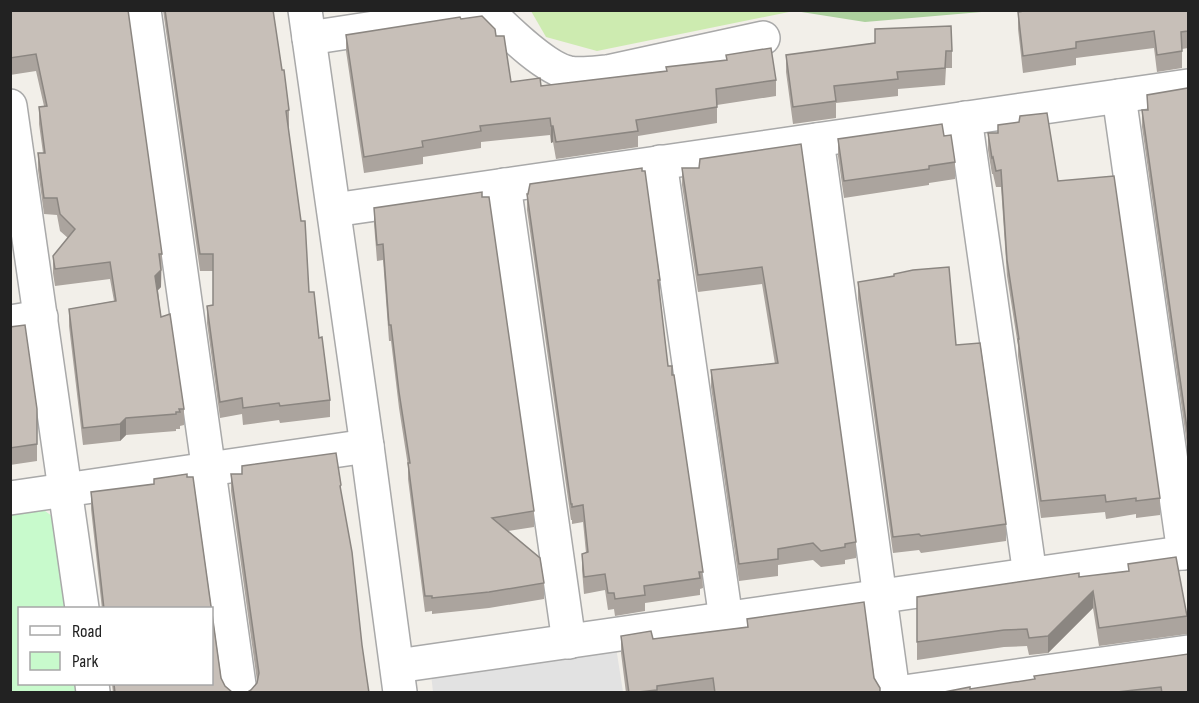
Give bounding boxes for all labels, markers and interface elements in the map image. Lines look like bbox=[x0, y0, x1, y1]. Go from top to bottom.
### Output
legend bbox=[18, 607, 213, 685]
text: Road bbox=[72, 621, 102, 642]
text: Park bbox=[72, 651, 98, 672]

